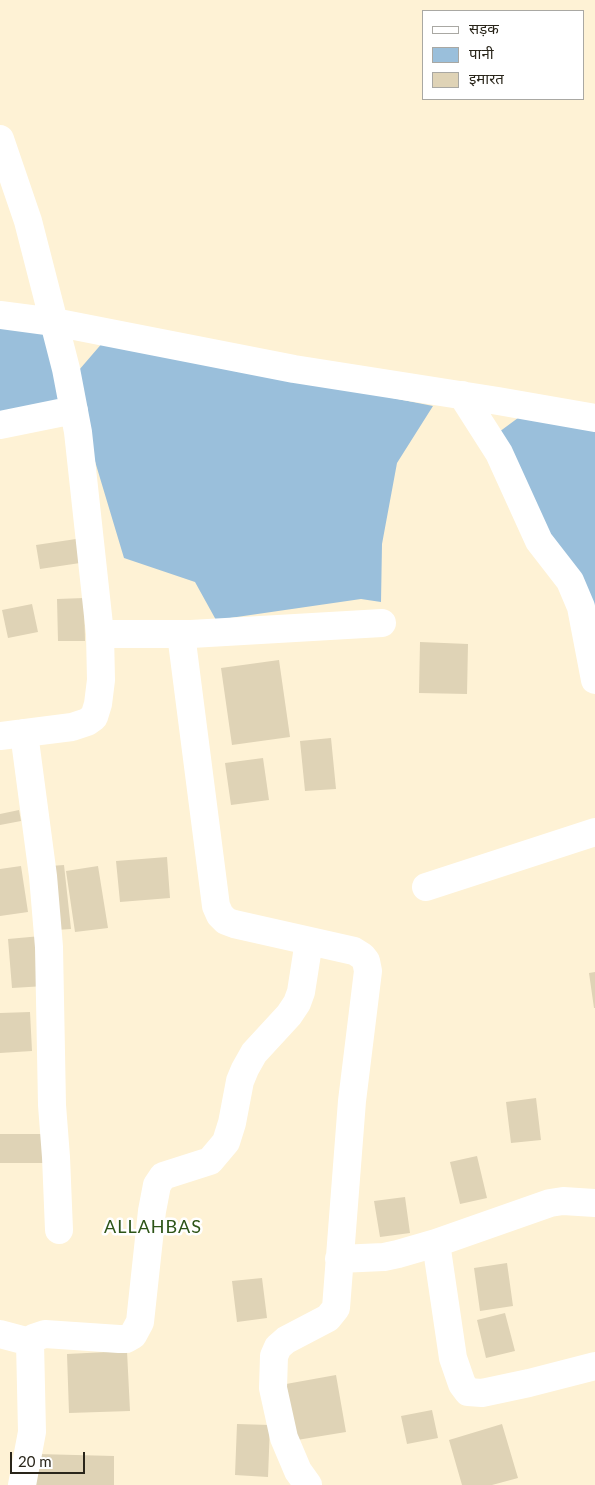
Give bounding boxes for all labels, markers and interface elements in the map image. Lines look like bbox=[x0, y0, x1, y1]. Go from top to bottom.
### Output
legend bbox=[422, 10, 585, 100]
text: सड़क bbox=[469, 19, 499, 37]
text: पानी bbox=[469, 44, 494, 62]
text: इमारत bbox=[469, 69, 504, 87]
district label: ALLAHBAS bbox=[103, 1216, 203, 1238]
scale bar bbox=[12, 1442, 88, 1474]
text: 20 m bbox=[18, 1452, 52, 1470]

